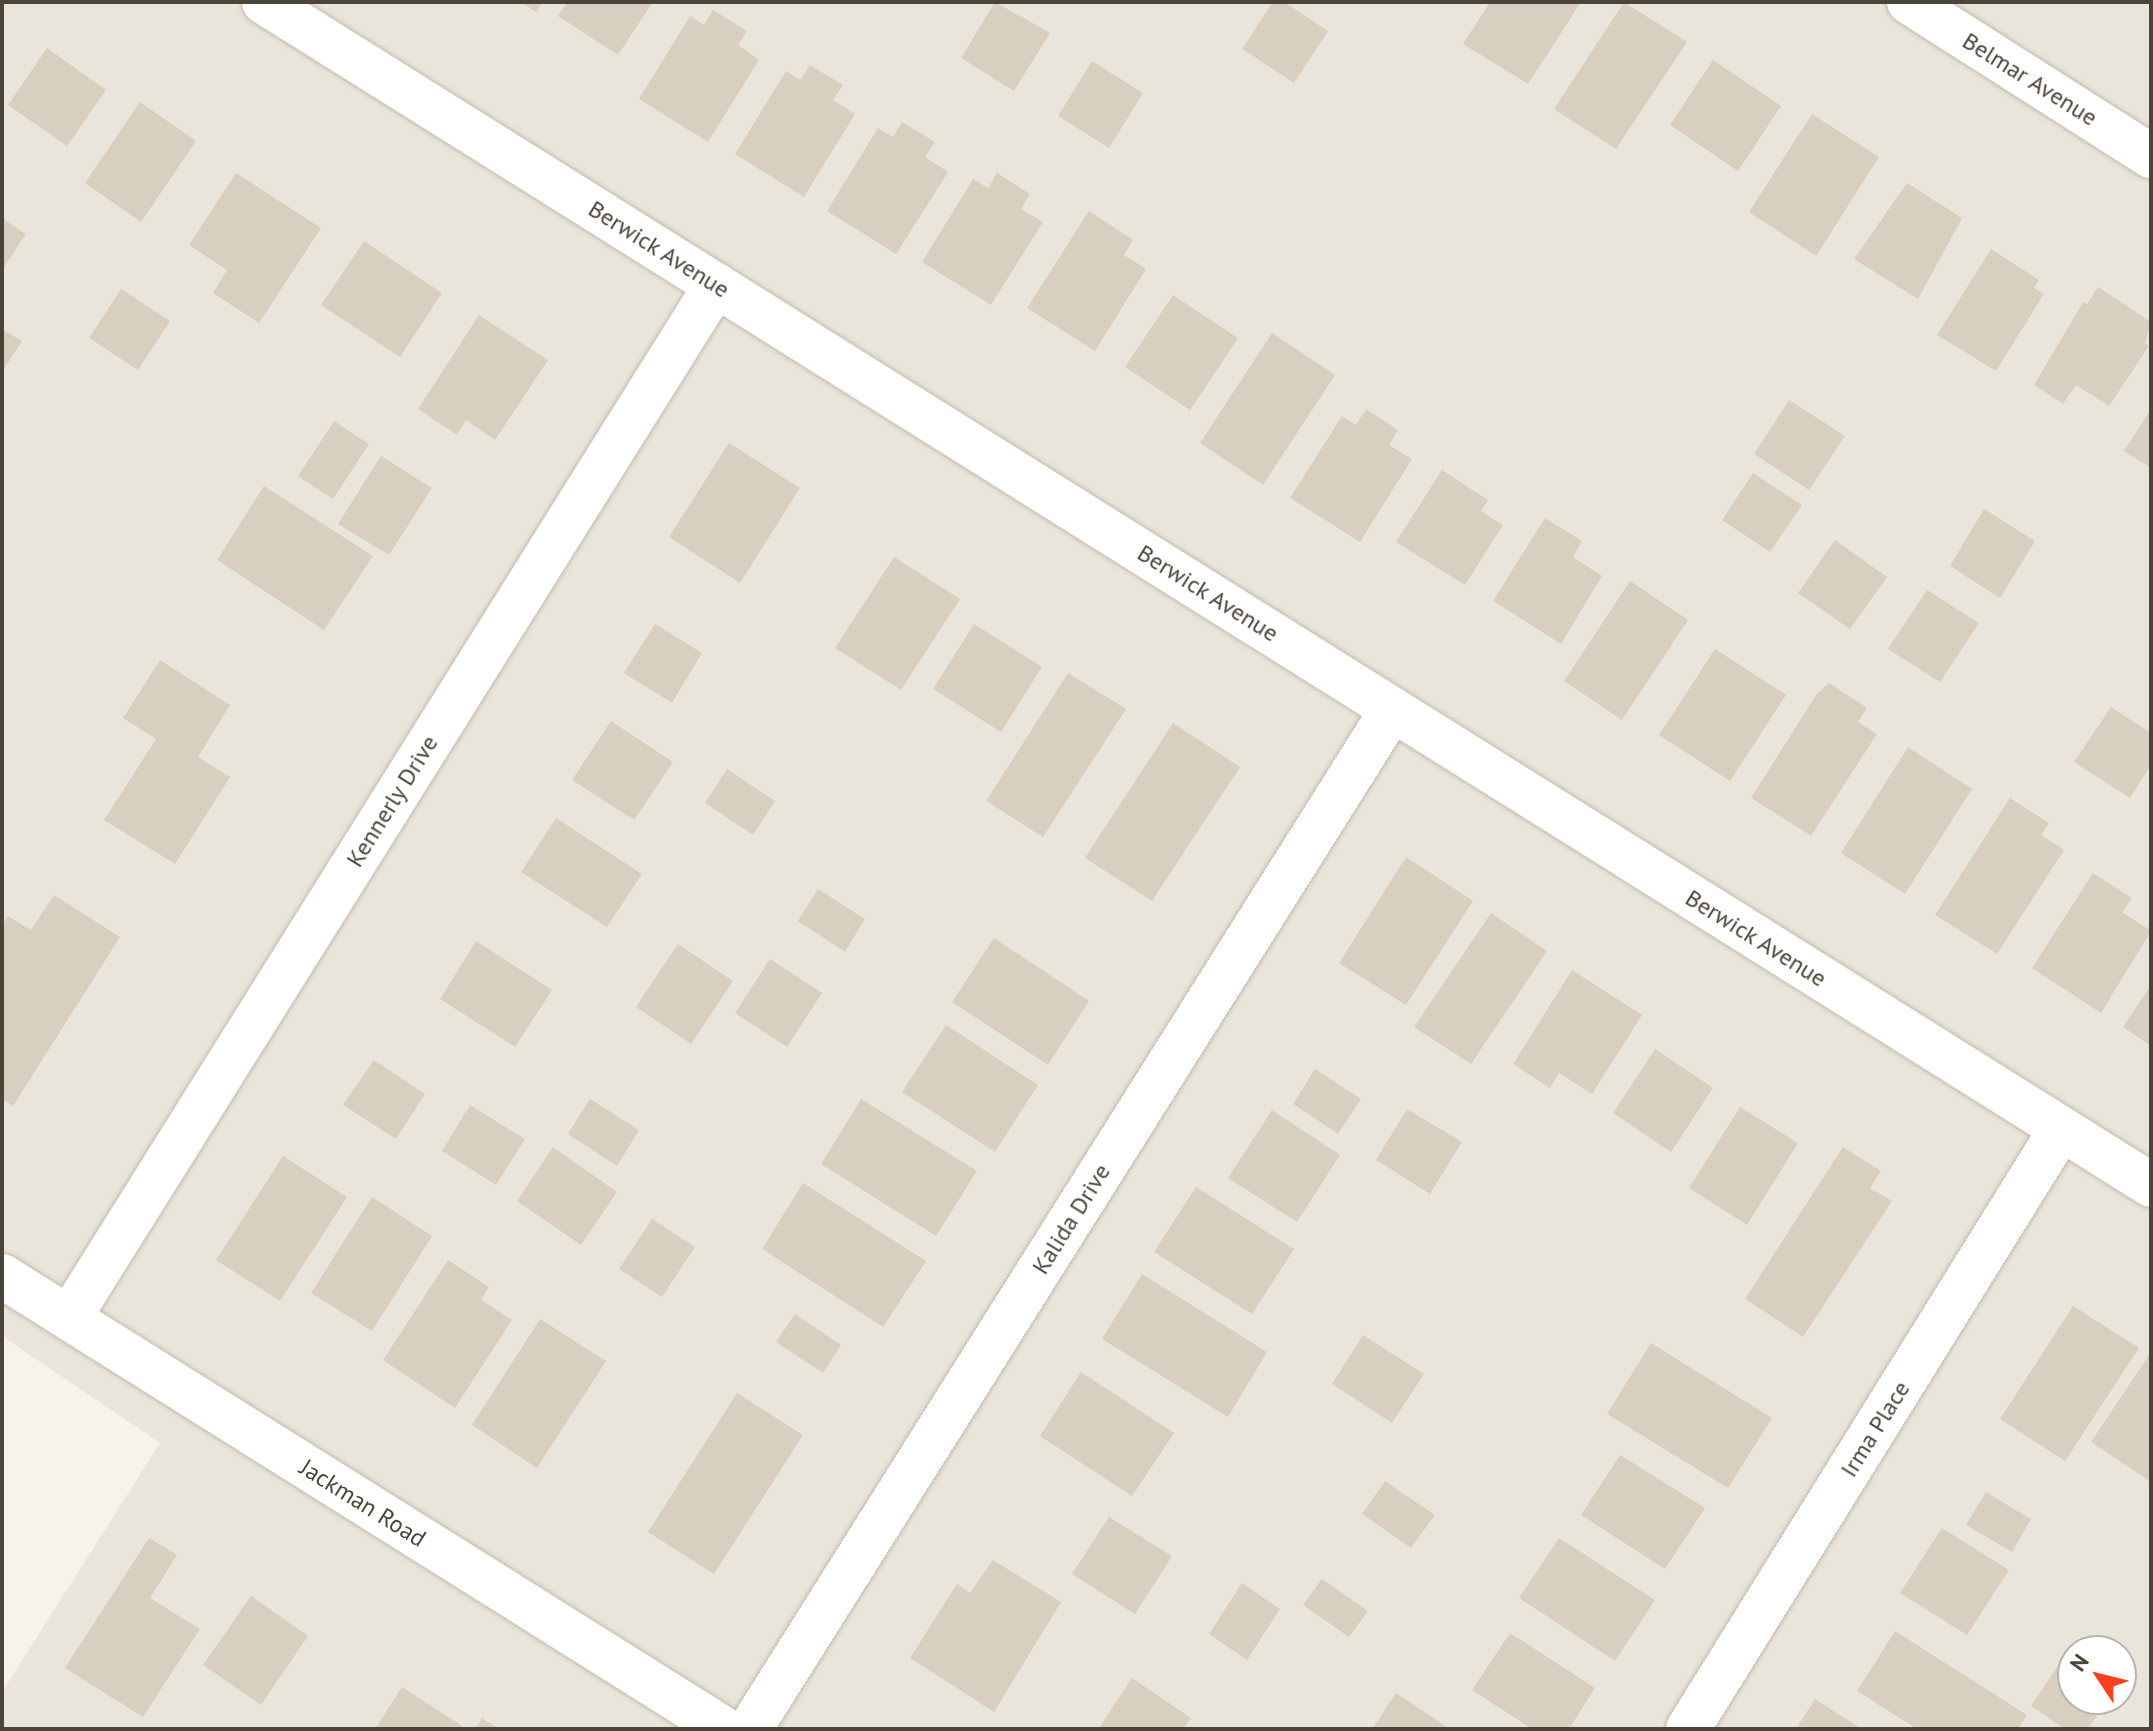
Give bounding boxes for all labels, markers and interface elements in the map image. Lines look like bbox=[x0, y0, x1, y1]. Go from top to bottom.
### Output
street label: Belmar Avenue bbox=[1957, 26, 2103, 132]
street label: Berwick Avenue bbox=[583, 194, 735, 304]
street label: Berwick Avenue bbox=[1132, 538, 1284, 648]
street label: Kennerly Drive bbox=[340, 729, 444, 873]
street label: Berwick Avenue bbox=[1680, 883, 1832, 993]
street label: Kalida Drive bbox=[1026, 1159, 1116, 1279]
street label: Irma Place bbox=[1834, 1376, 1916, 1482]
street label: Jackman Road bbox=[295, 1453, 431, 1553]
north arrow bbox=[2057, 1635, 2137, 1715]
text: N bbox=[2063, 1648, 2095, 1676]

